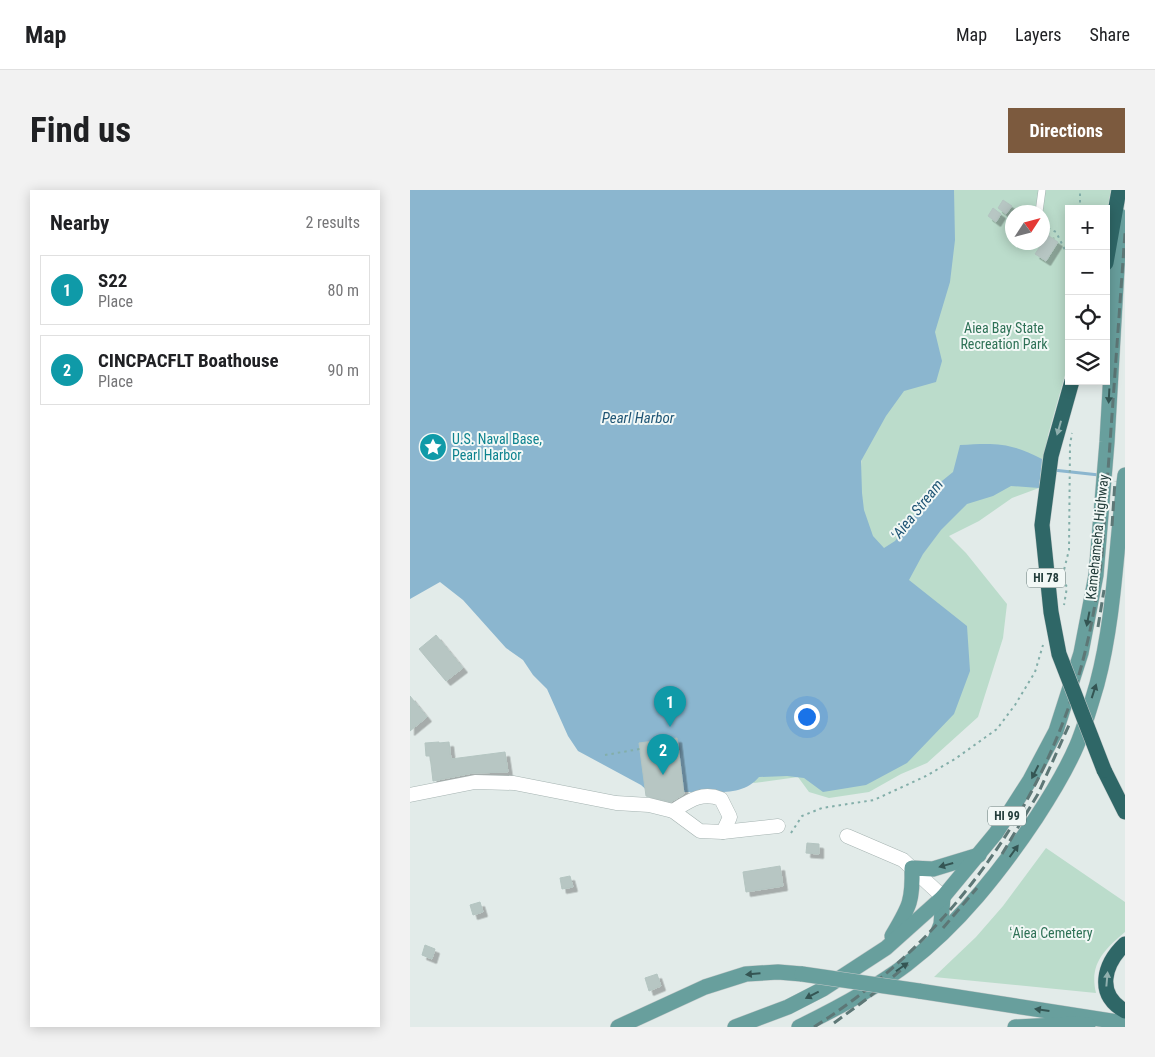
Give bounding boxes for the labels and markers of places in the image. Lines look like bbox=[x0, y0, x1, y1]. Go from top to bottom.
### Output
place label: U.S. Naval Base, Pearl Harbor bbox=[452, 431, 542, 463]
place icon: U.S. Naval Base, Pearl Harbor bbox=[418, 432, 448, 462]
pin: 1 bbox=[654, 686, 686, 727]
pin: 2 bbox=[647, 734, 679, 775]

